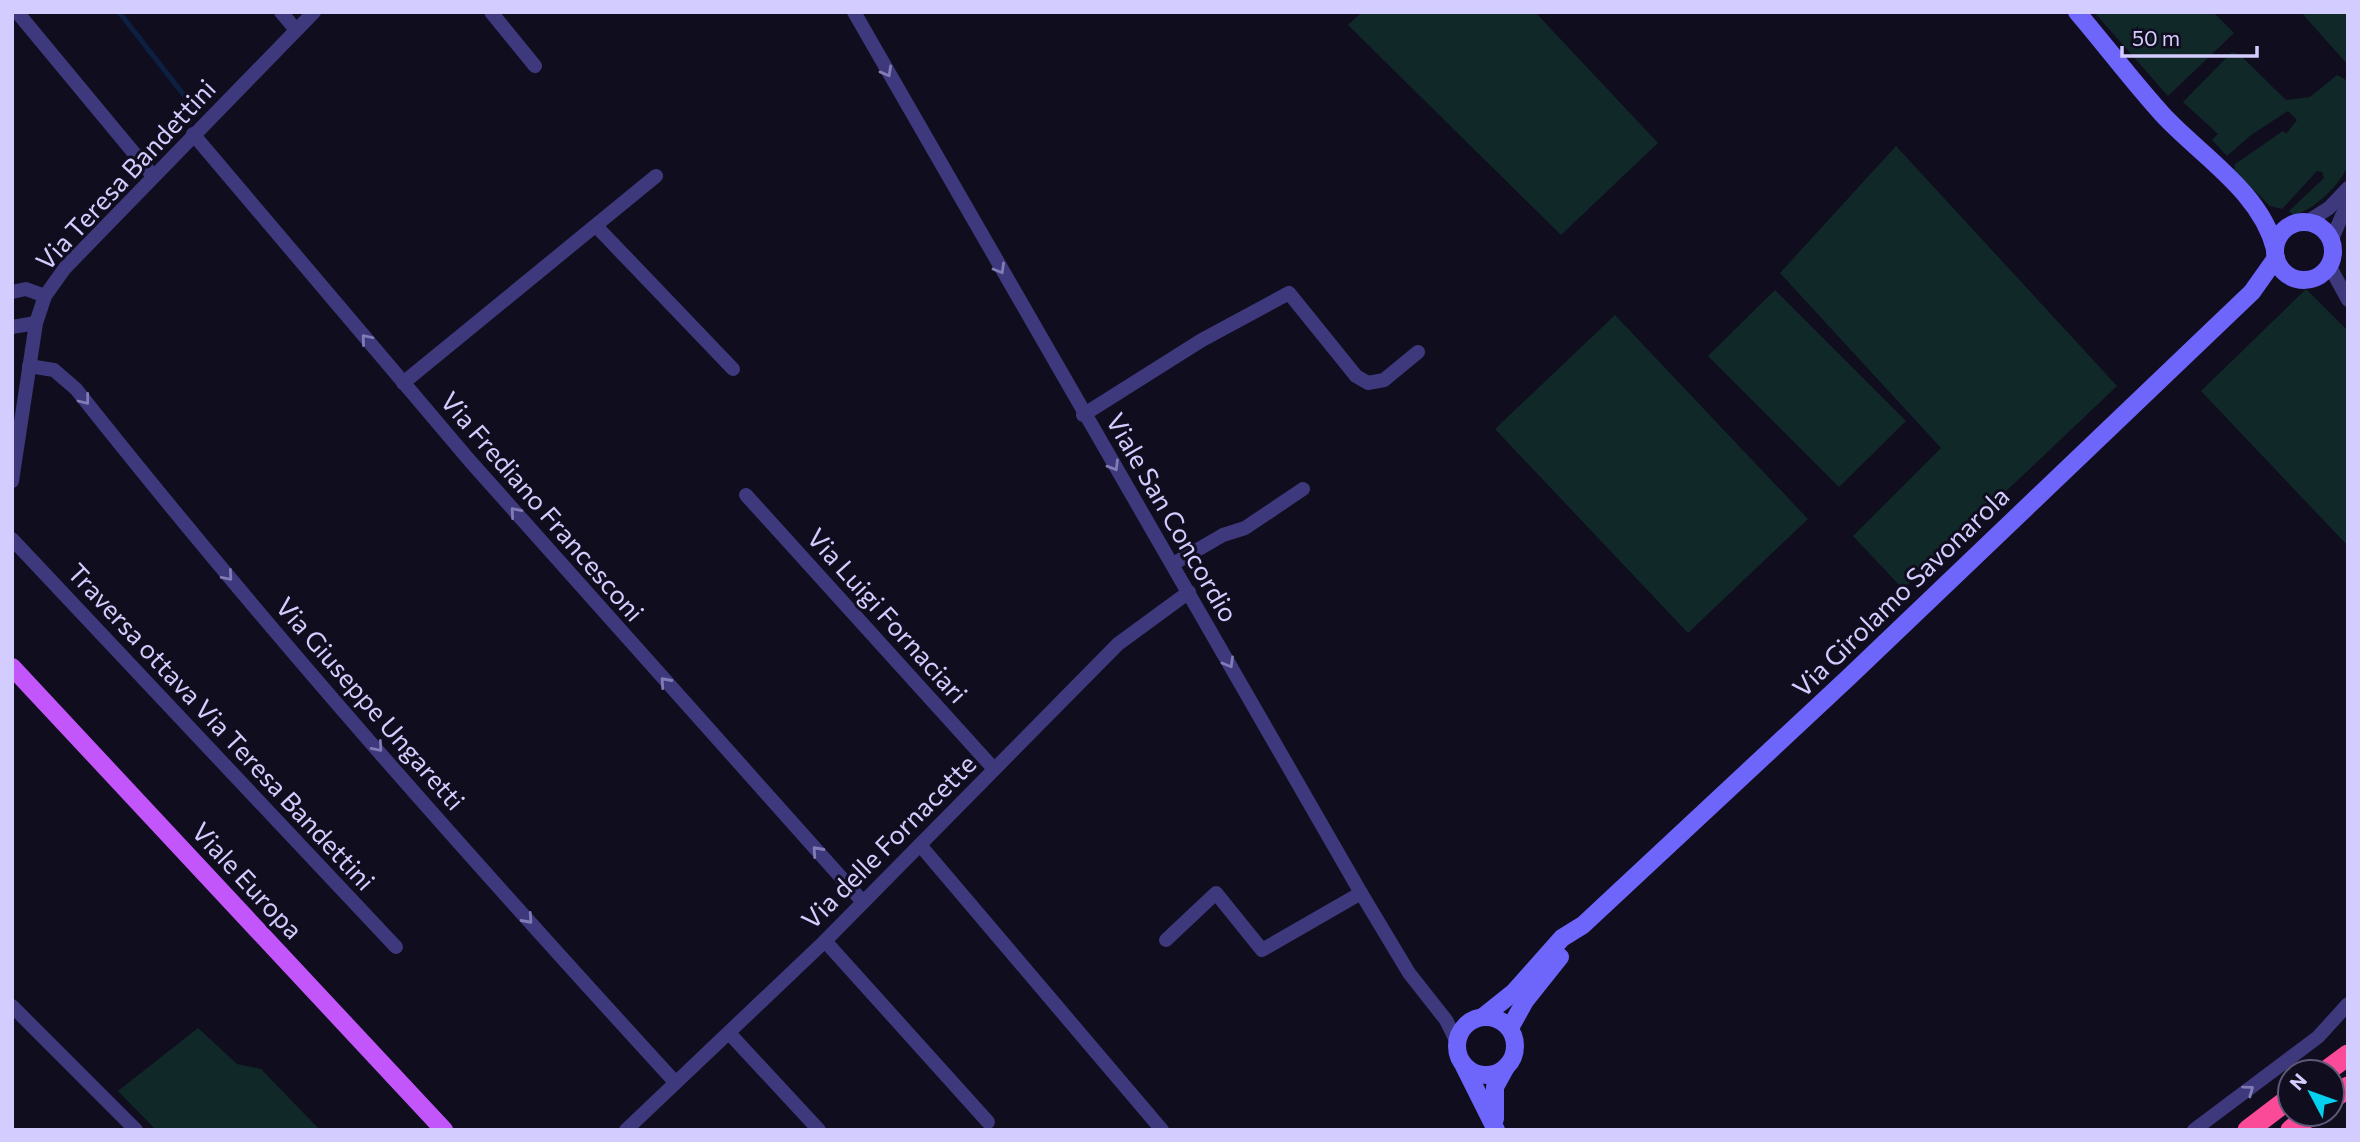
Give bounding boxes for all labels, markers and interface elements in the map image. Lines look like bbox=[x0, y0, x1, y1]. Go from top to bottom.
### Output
scale bar bbox=[2122, 14, 2257, 58]
text: 50 m bbox=[2132, 25, 2180, 50]
one-way arrow bbox=[879, 64, 892, 77]
street label: Via Teresa Bandettini bbox=[29, 72, 221, 276]
one-way arrow bbox=[992, 262, 1005, 275]
one-way arrow bbox=[362, 335, 374, 348]
street label: Via Frediano Francesconi bbox=[435, 385, 651, 627]
one-way arrow bbox=[76, 392, 89, 404]
street label: Viale San Concordio bbox=[1101, 407, 1245, 627]
one-way arrow bbox=[1106, 459, 1119, 472]
street label: Via Girolamo Savonarola bbox=[1785, 480, 2015, 702]
one-way arrow bbox=[511, 507, 523, 520]
street label: Via Luigi Fornaciari bbox=[802, 521, 974, 709]
street label: Traversa ottava Via Teresa Bandettini bbox=[62, 556, 382, 896]
one-way arrow bbox=[220, 568, 232, 581]
street label: Via Giuseppe Ungaretti bbox=[270, 590, 472, 816]
one-way arrow bbox=[1220, 655, 1233, 668]
one-way arrow bbox=[661, 677, 674, 690]
one-way arrow bbox=[370, 739, 382, 752]
street label: Via delle Fornacette bbox=[794, 747, 982, 935]
street label: Viale Europa bbox=[186, 815, 310, 945]
one-way arrow bbox=[813, 847, 826, 860]
one-way arrow bbox=[519, 910, 532, 923]
north arrow bbox=[2276, 1058, 2346, 1128]
text: N bbox=[2284, 1069, 2311, 1094]
one-way arrow bbox=[2241, 1085, 2254, 1098]

